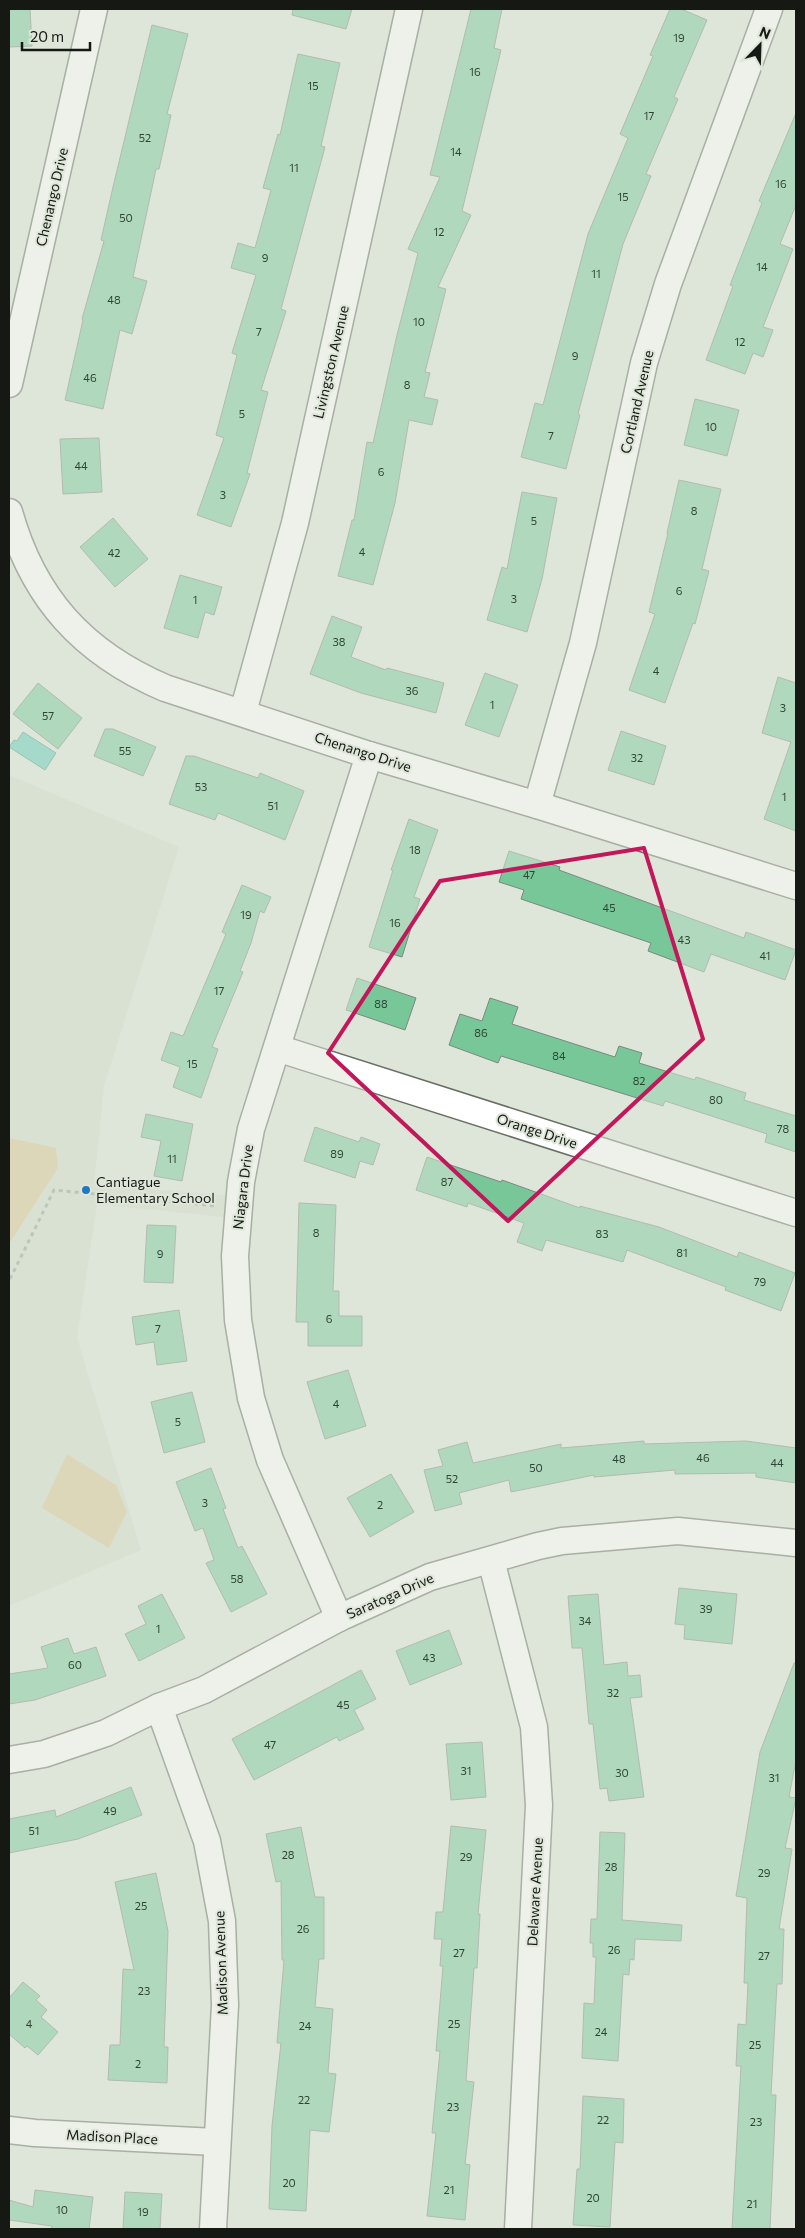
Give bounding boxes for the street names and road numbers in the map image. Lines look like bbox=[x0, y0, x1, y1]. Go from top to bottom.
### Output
street label: Chenango Drive bbox=[32, 146, 71, 248]
street label: Livingston Avenue bbox=[309, 304, 352, 420]
street label: Cortland Avenue bbox=[616, 349, 657, 455]
street label: Chenango Drive bbox=[313, 728, 414, 775]
street label: Orange Drive bbox=[495, 1110, 580, 1152]
street label: Niagara Drive bbox=[229, 1143, 256, 1230]
street label: Saratoga Drive bbox=[344, 1569, 436, 1622]
street label: Delaware Avenue bbox=[523, 1837, 546, 1947]
street label: Madison Avenue bbox=[210, 1911, 231, 2015]
street label: Madison Place bbox=[66, 2126, 158, 2147]

